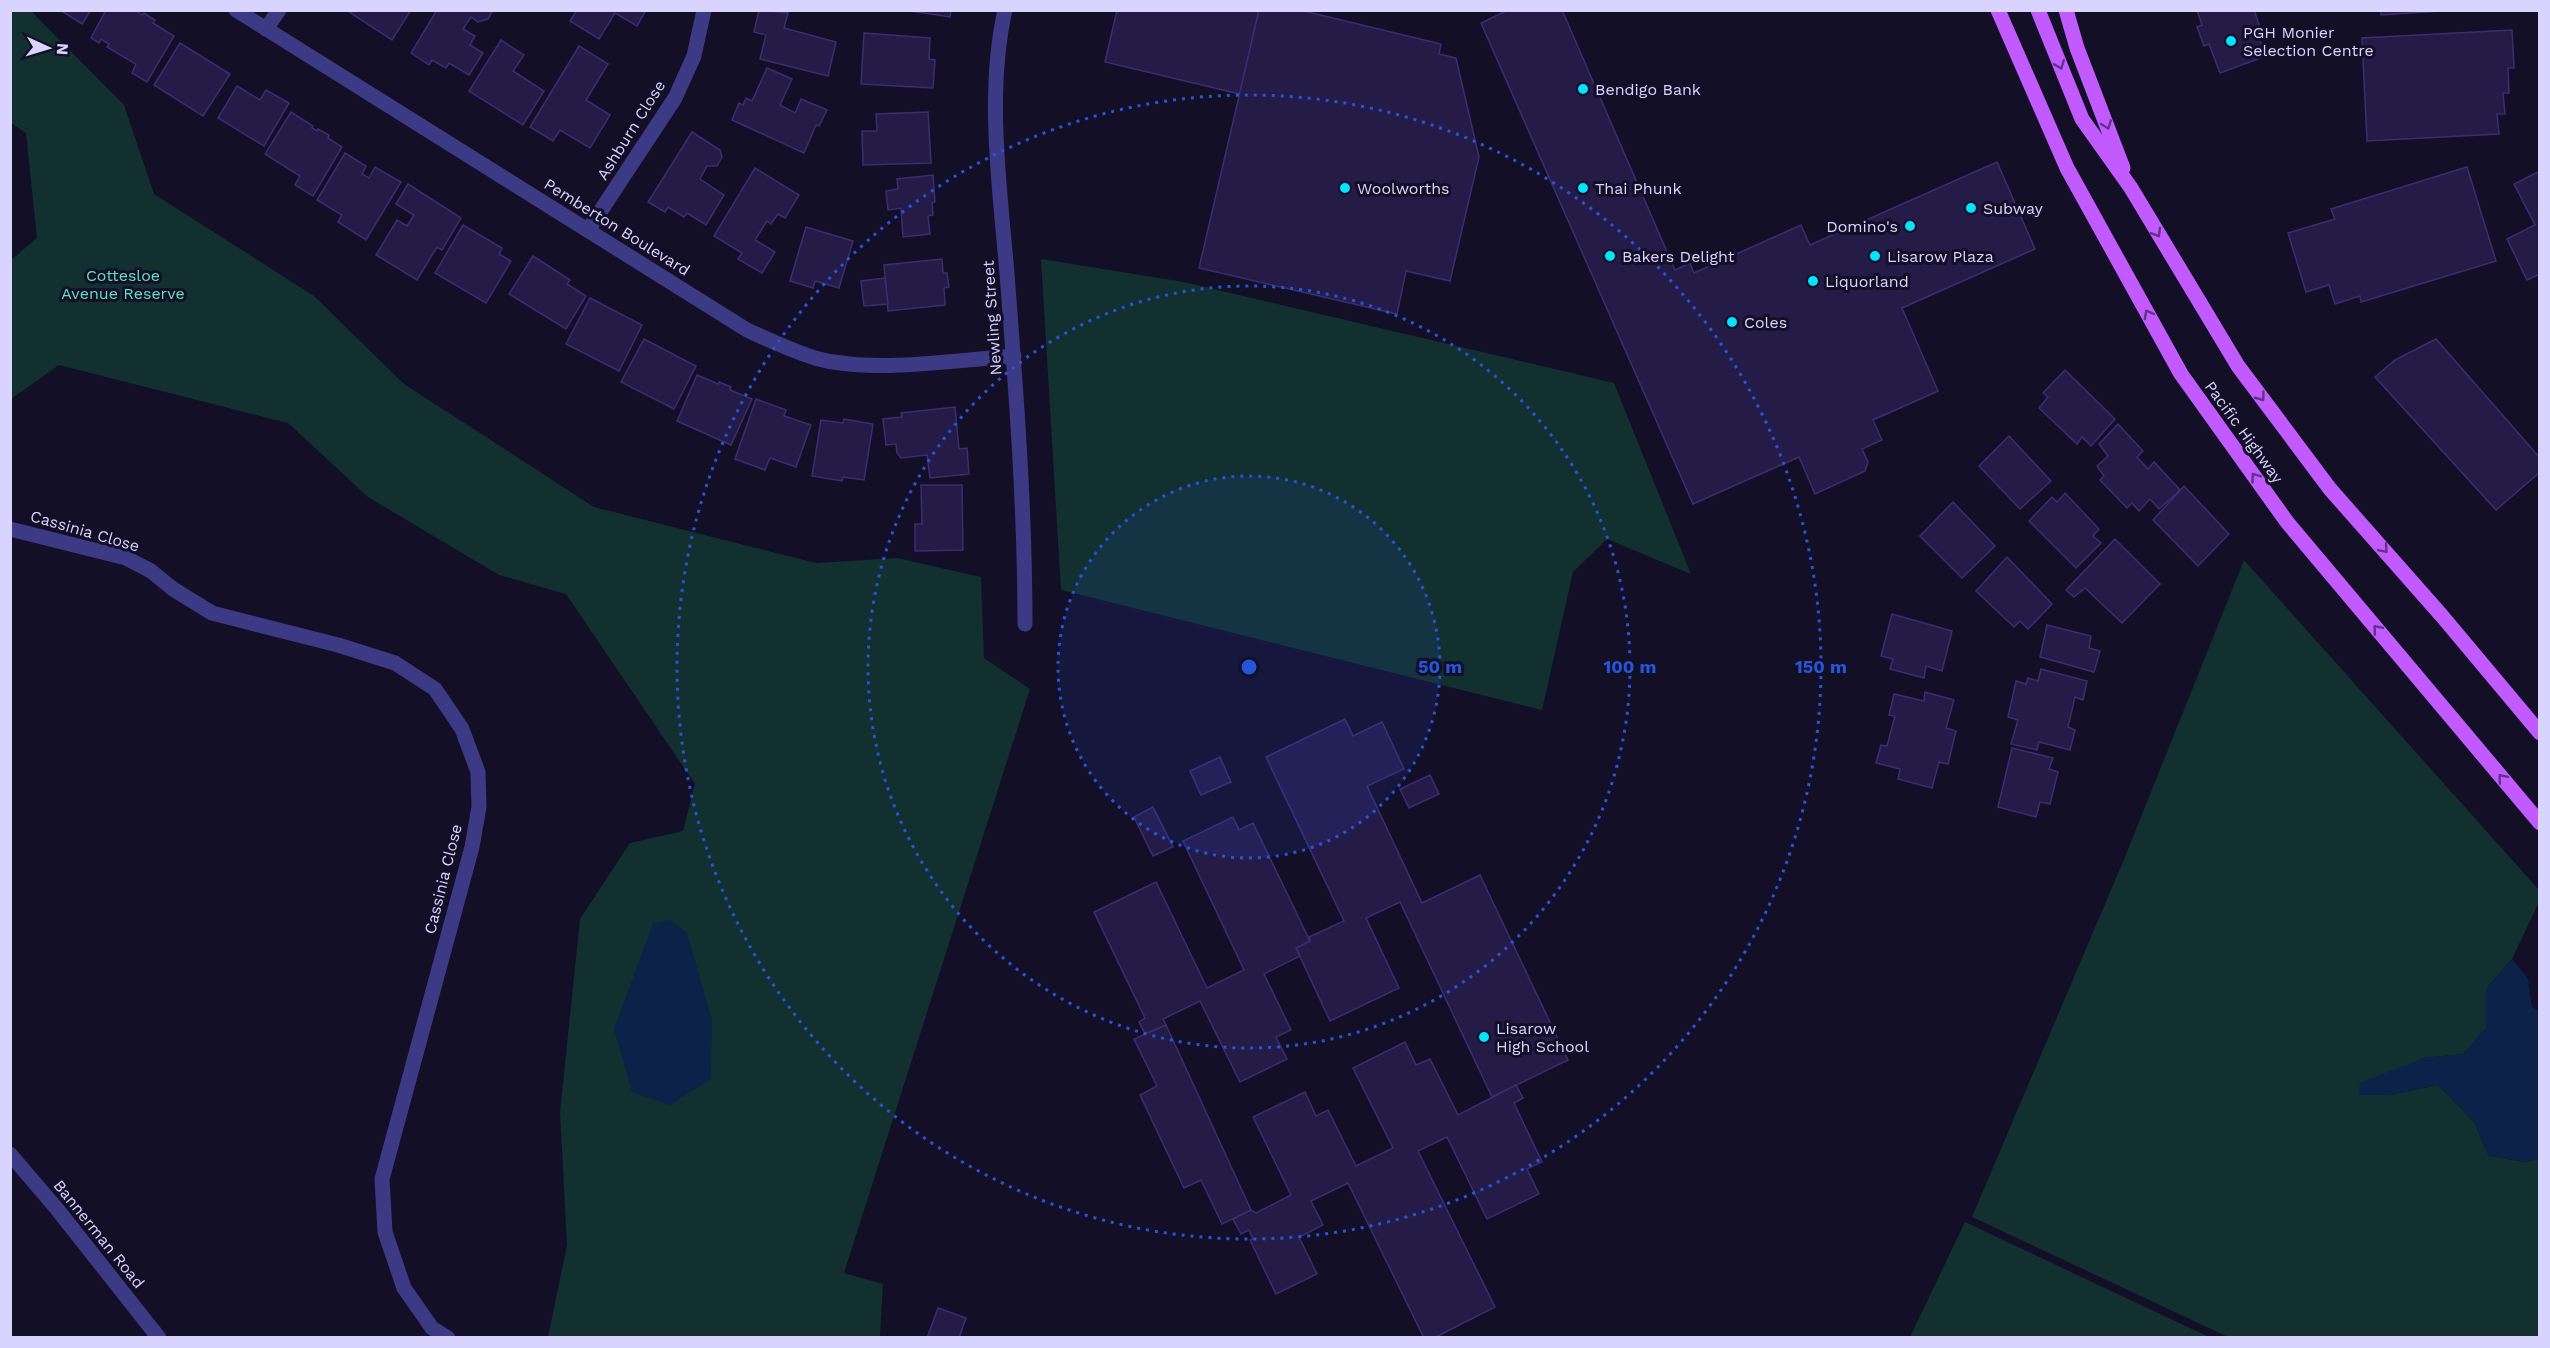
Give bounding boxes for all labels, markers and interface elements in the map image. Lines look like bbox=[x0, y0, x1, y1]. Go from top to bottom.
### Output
north arrow bbox=[18, 18, 78, 78]
place label: PGH Monier Selection Centre bbox=[2243, 23, 2374, 60]
marker: PGH Monier Selection Centre bbox=[2224, 34, 2238, 48]
text: N bbox=[53, 42, 72, 56]
one-way arrow bbox=[2053, 59, 2065, 70]
street label: Ashburn Close bbox=[593, 77, 669, 183]
place label: Bendigo Bank bbox=[1595, 80, 1701, 99]
marker: Bendigo Bank bbox=[1576, 82, 1590, 96]
one-way arrow bbox=[2099, 119, 2112, 130]
street label: Pemberton Boulevard bbox=[541, 174, 693, 280]
place label: Woolworths bbox=[1357, 179, 1449, 198]
place label: Thai Phunk bbox=[1595, 179, 1682, 198]
marker: Woolworths bbox=[1338, 181, 1352, 195]
marker: Thai Phunk bbox=[1576, 181, 1590, 195]
place label: Subway bbox=[1983, 199, 2044, 218]
marker: Subway bbox=[1964, 201, 1978, 215]
place label: Domino's bbox=[1826, 217, 1898, 236]
marker: Domino's bbox=[1903, 219, 1917, 233]
one-way arrow bbox=[2150, 227, 2162, 237]
place label: Bakers Delight bbox=[1622, 247, 1735, 266]
place label: Lisarow Plaza bbox=[1887, 247, 1994, 266]
marker: Bakers Delight bbox=[1603, 249, 1617, 263]
marker: Lisarow Plaza bbox=[1868, 249, 1882, 263]
street label: Newling Street bbox=[978, 260, 1005, 376]
park label: Cottesloe Avenue Reserve bbox=[61, 266, 185, 303]
place label: Liquorland bbox=[1825, 272, 1909, 291]
marker: Liquorland bbox=[1806, 274, 1820, 288]
one-way arrow bbox=[2144, 310, 2155, 321]
place label: Coles bbox=[1744, 313, 1787, 332]
marker: Coles bbox=[1725, 315, 1739, 329]
street label: Pacific Highway bbox=[2201, 377, 2288, 487]
one-way arrow bbox=[2254, 391, 2265, 402]
one-way arrow bbox=[2251, 473, 2262, 484]
street label: Cassinia Close bbox=[28, 506, 142, 556]
one-way arrow bbox=[2376, 542, 2387, 553]
one-way arrow bbox=[2373, 625, 2384, 636]
text: 50 m bbox=[1418, 656, 1462, 677]
text: 100 m bbox=[1603, 656, 1657, 677]
text: 150 m bbox=[1795, 656, 1847, 677]
centre of rings bbox=[1239, 657, 1259, 677]
one-way arrow bbox=[2498, 774, 2509, 785]
street label: Cassinia Close bbox=[420, 822, 466, 936]
place label: Lisarow High School bbox=[1496, 1019, 1589, 1056]
marker: Lisarow High School bbox=[1477, 1030, 1491, 1044]
street label: Bannerman Road bbox=[50, 1176, 148, 1292]

